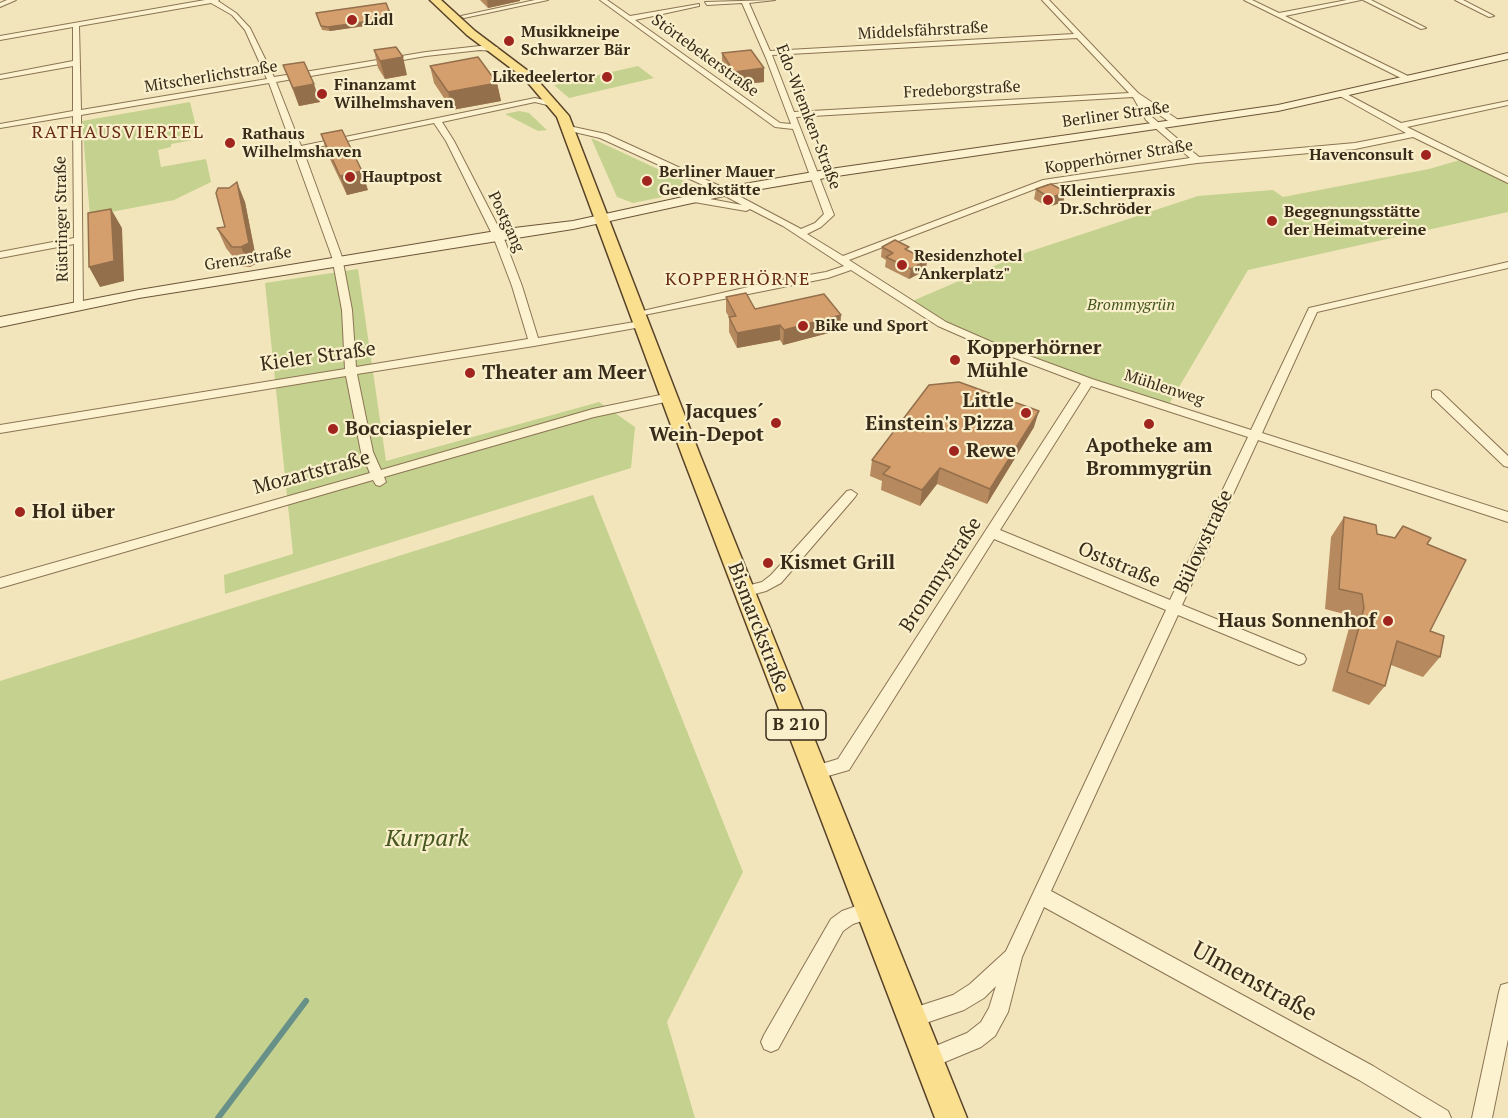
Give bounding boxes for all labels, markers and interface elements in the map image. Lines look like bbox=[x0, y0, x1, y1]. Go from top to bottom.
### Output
place label: Lidl bbox=[364, 10, 394, 30]
street label: Störtebekerstraße bbox=[648, 11, 762, 101]
marker: Lidl bbox=[345, 13, 359, 27]
street label: Middelsfährstraße bbox=[857, 18, 989, 44]
place label: Musikkneipe Schwarzer Bär bbox=[521, 22, 630, 60]
marker: Musikkneipe Schwarzer Bär bbox=[502, 34, 516, 48]
street label: Edo-Wiemken-Straße bbox=[771, 42, 845, 192]
street label: Mitscherlichstraße bbox=[143, 57, 279, 97]
place label: Likedeelertor bbox=[492, 67, 595, 87]
marker: Likedeelertor bbox=[600, 70, 614, 84]
place label: Finanzamt Wilhelmshaven bbox=[334, 75, 454, 113]
street label: Fredeborgstraße bbox=[903, 77, 1021, 103]
marker: Finanzamt Wilhelmshaven bbox=[315, 87, 329, 101]
street label: Berliner Straße bbox=[1061, 98, 1171, 132]
district label: RATHAUSVIERTEL bbox=[32, 122, 204, 144]
place label: Rathaus Wilhelmshaven bbox=[242, 124, 362, 162]
marker: Rathaus Wilhelmshaven bbox=[223, 136, 237, 150]
street label: Kopperhörner Straße bbox=[1044, 136, 1194, 178]
place label: Havenconsult bbox=[1309, 145, 1414, 165]
marker: Havenconsult bbox=[1419, 148, 1433, 162]
street label: Rüstringer Straße bbox=[51, 156, 73, 282]
place label: Berliner Mauer Gedenkstätte bbox=[659, 162, 775, 200]
place label: Hauptpost bbox=[362, 167, 442, 187]
marker: Hauptpost bbox=[343, 170, 357, 184]
marker: Berliner Mauer Gedenkstätte bbox=[640, 174, 654, 188]
place label: Kleintierpraxis Dr.Schröder bbox=[1060, 181, 1175, 219]
street label: Postgang bbox=[484, 188, 528, 256]
marker: Kleintierpraxis Dr.Schröder bbox=[1041, 193, 1055, 207]
place label: Begegnungsstätte der Heimatvereine bbox=[1284, 202, 1426, 240]
marker: Begegnungsstätte der Heimatvereine bbox=[1265, 214, 1279, 228]
street label: Grenzstraße bbox=[203, 243, 293, 275]
place label: Residenzhotel "Ankerplatz" bbox=[914, 246, 1023, 284]
marker: Residenzhotel "Ankerplatz" bbox=[895, 258, 909, 272]
district label: KOPPERHÖRNE bbox=[665, 269, 811, 291]
park label: Brommygrün bbox=[1087, 295, 1175, 315]
place label: Bike und Sport bbox=[815, 316, 928, 336]
marker: Bike und Sport bbox=[796, 319, 810, 333]
place label: Kopperhörner Mühle bbox=[967, 336, 1101, 383]
street label: Kieler Straße bbox=[259, 337, 377, 377]
marker: Kopperhörner Mühle bbox=[948, 353, 962, 367]
place label: Theater am Meer bbox=[482, 361, 646, 385]
marker: Theater am Meer bbox=[463, 366, 477, 380]
street label: Mühlenweg bbox=[1122, 366, 1206, 410]
place label: Little Einstein's Pizza bbox=[865, 389, 1014, 436]
place label: Jacques´ Wein-Depot bbox=[649, 400, 764, 447]
marker: Little Einstein's Pizza bbox=[1019, 406, 1033, 420]
marker: Jacques´ Wein-Depot bbox=[769, 416, 783, 430]
place label: Bocciaspieler bbox=[345, 417, 471, 441]
marker: Apotheke am Brommygrün bbox=[1142, 417, 1156, 431]
marker: Bocciaspieler bbox=[326, 422, 340, 436]
place label: Apotheke am Brommygrün bbox=[1085, 434, 1213, 481]
place label: Rewe bbox=[966, 439, 1016, 463]
marker: Rewe bbox=[947, 444, 961, 458]
street label: Mozartstraße bbox=[251, 446, 373, 500]
street label: Bülowstraße bbox=[1169, 486, 1239, 598]
place label: Hol über bbox=[32, 500, 115, 524]
marker: Hol über bbox=[13, 505, 27, 519]
street label: Brommystraße bbox=[895, 513, 987, 637]
street label: Oststraße bbox=[1074, 537, 1164, 593]
place label: Kismet Grill bbox=[780, 551, 895, 575]
marker: Kismet Grill bbox=[761, 556, 775, 570]
street label: Bismarckstraße bbox=[722, 559, 794, 697]
place label: Haus Sonnenhof bbox=[1218, 609, 1376, 633]
marker: Haus Sonnenhof bbox=[1381, 614, 1395, 628]
road number: B 210 bbox=[766, 710, 826, 740]
park label: Kurpark bbox=[385, 825, 469, 853]
street label: Ulmenstraße bbox=[1186, 936, 1322, 1028]

